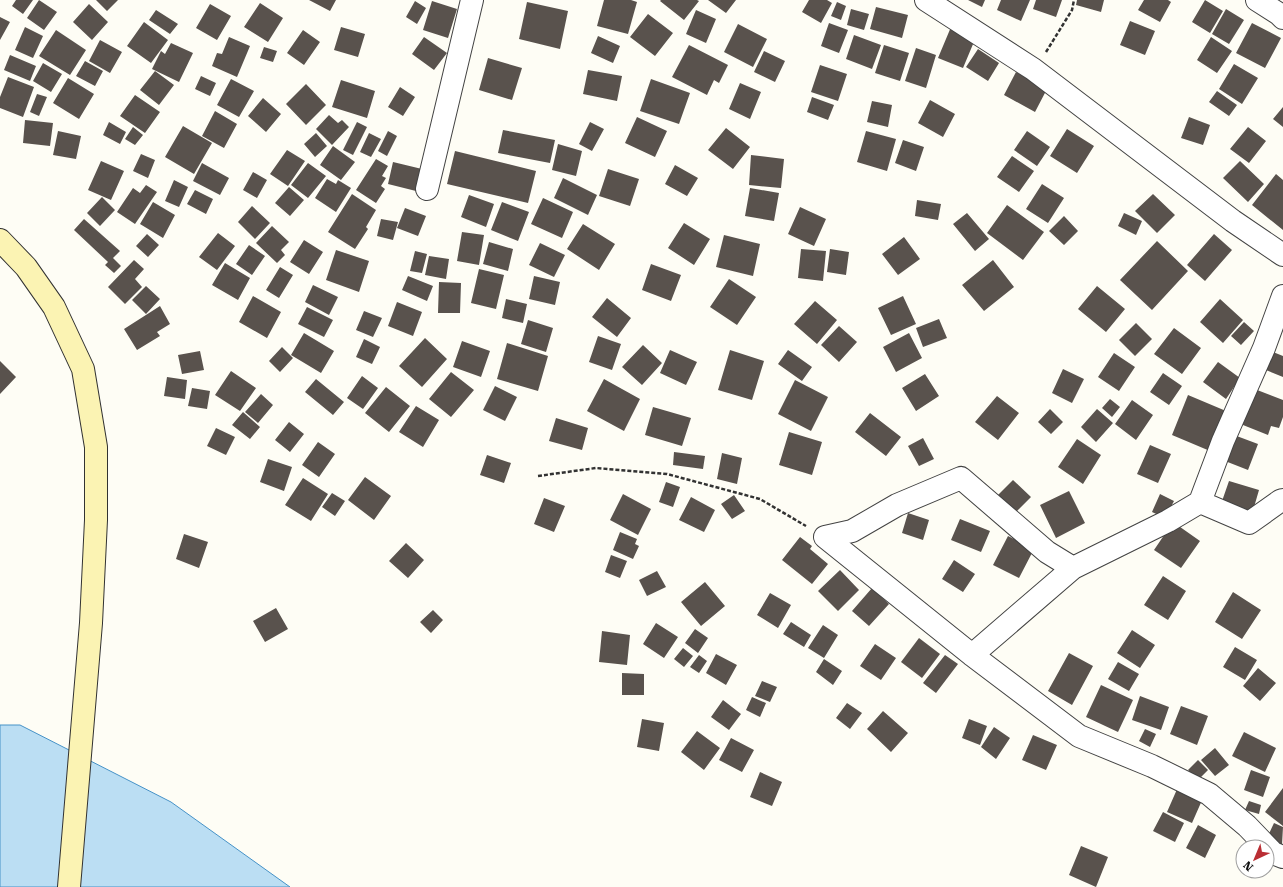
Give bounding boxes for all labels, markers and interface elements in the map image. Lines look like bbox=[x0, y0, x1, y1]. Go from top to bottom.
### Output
north arrow bbox=[1235, 839, 1275, 879]
text: N bbox=[1240, 858, 1256, 873]

